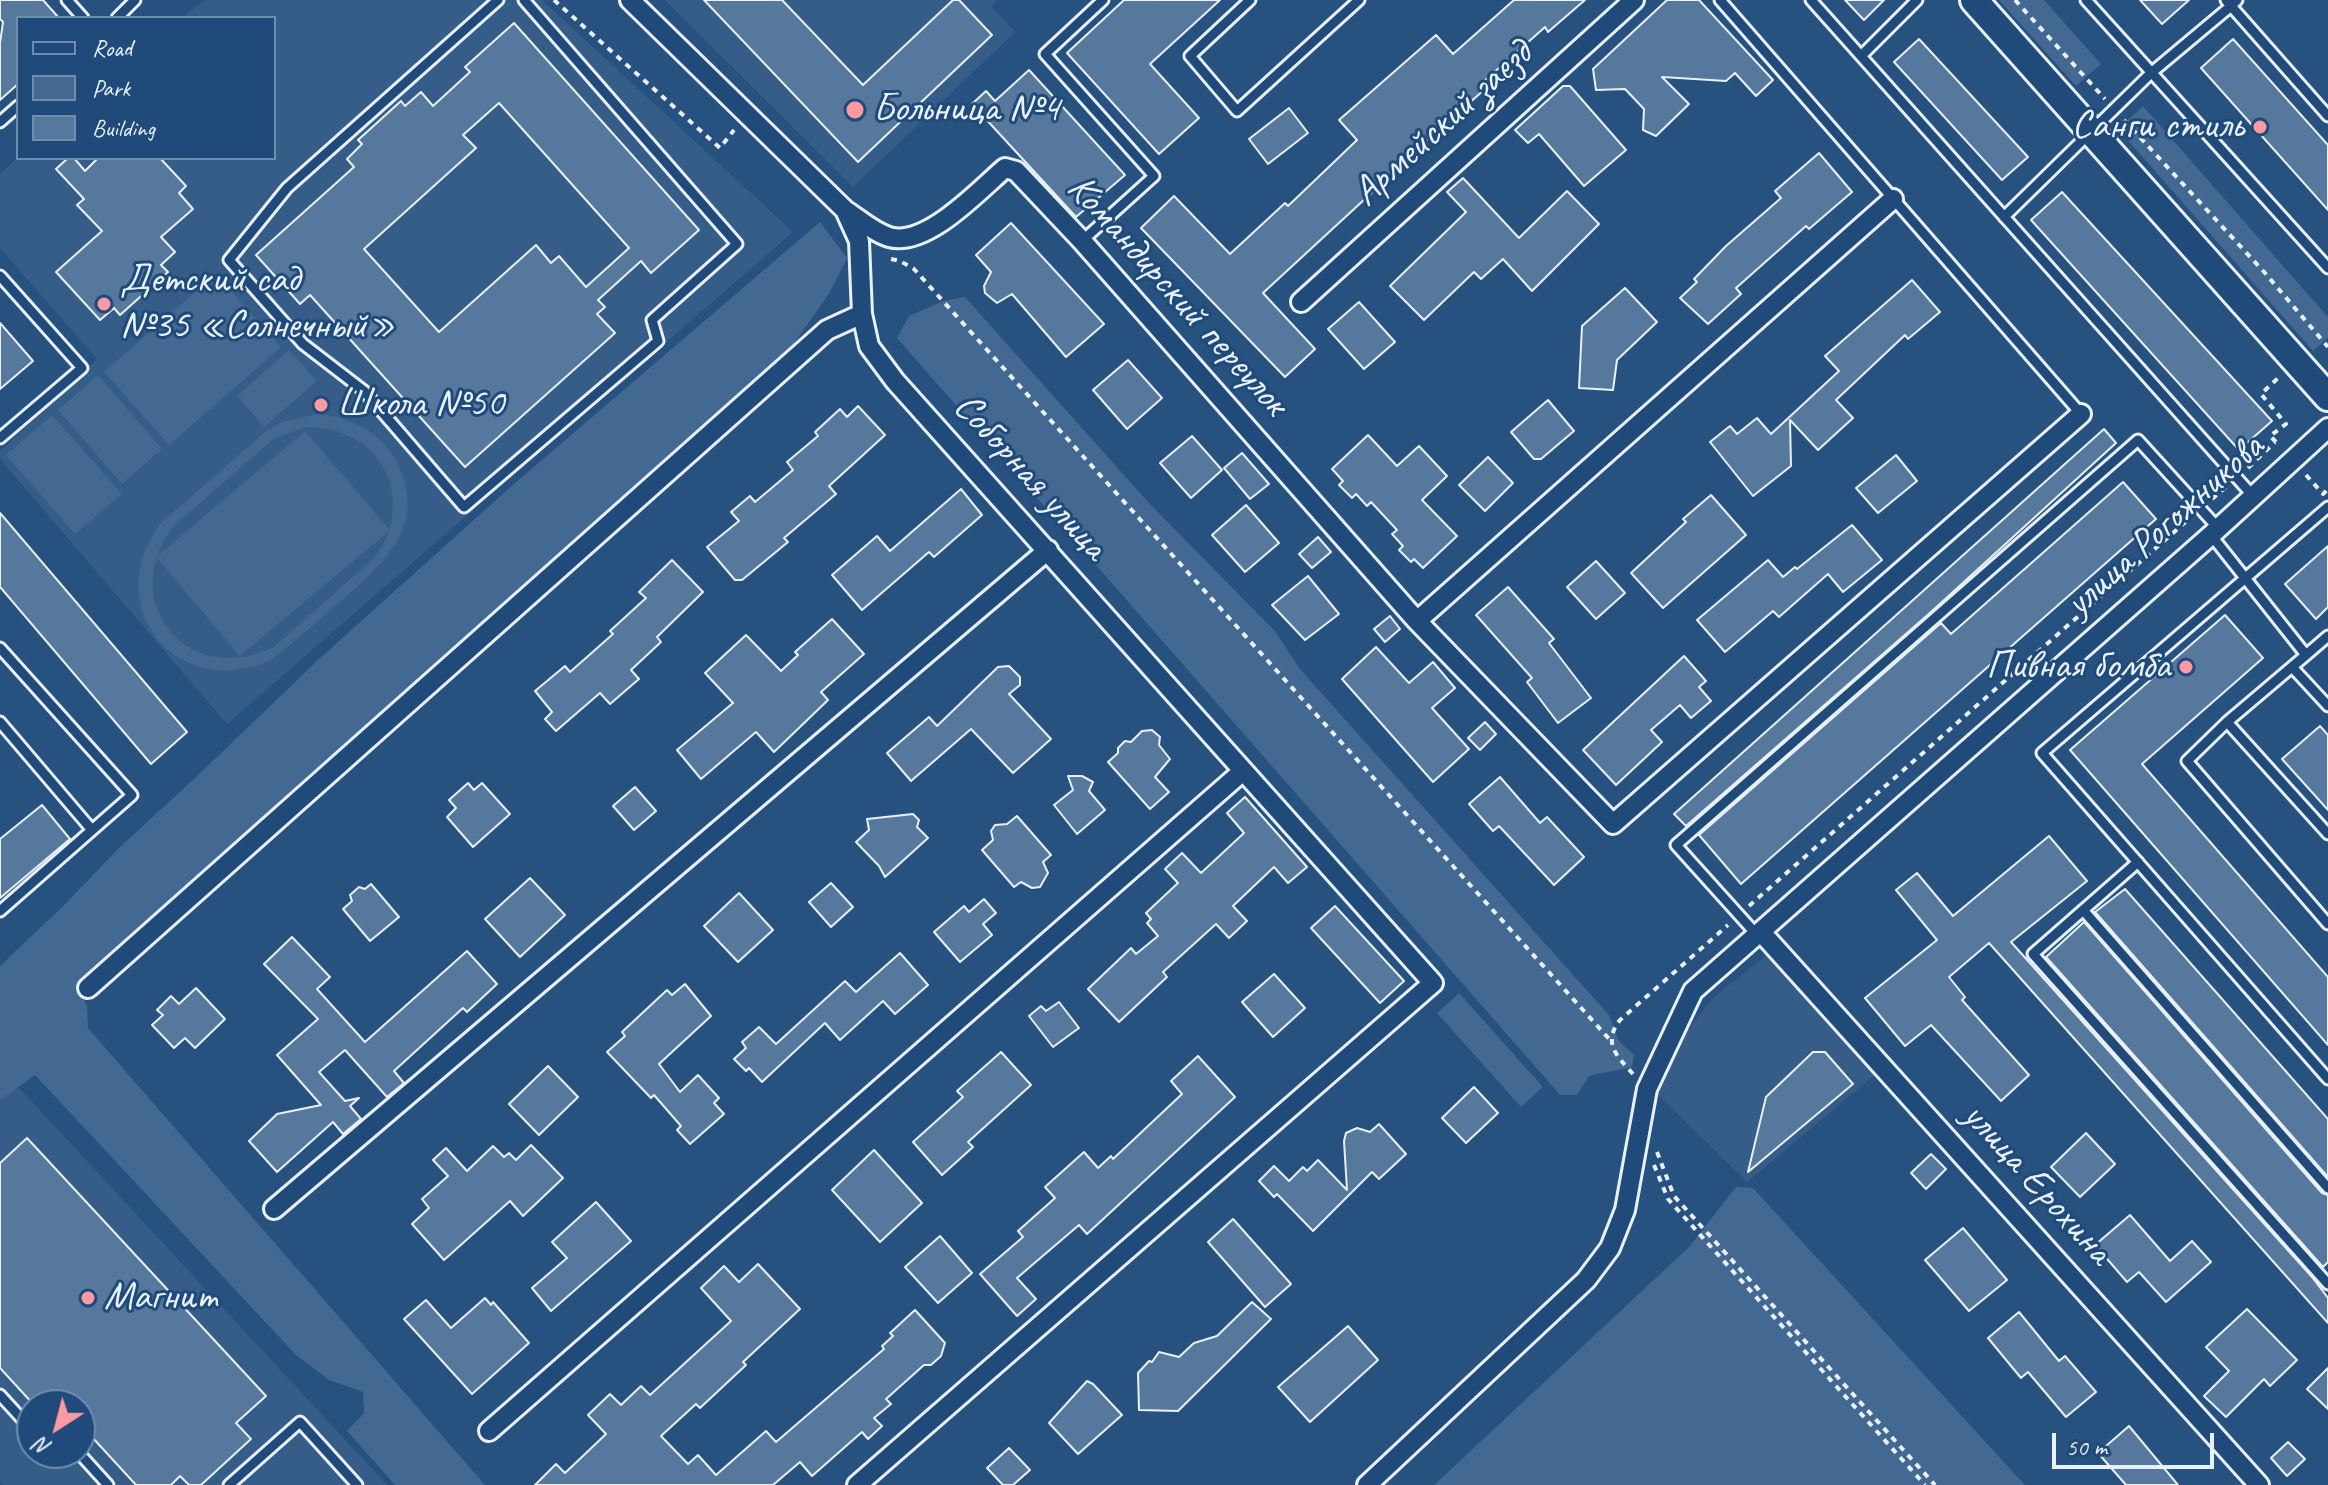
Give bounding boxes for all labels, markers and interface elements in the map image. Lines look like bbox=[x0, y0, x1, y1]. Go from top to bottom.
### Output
legend bbox=[16, 16, 276, 160]
street label: Армейский заезд bbox=[1343, 31, 1543, 217]
text: Road bbox=[92, 33, 132, 63]
text: Park bbox=[92, 73, 130, 103]
place label: Больница №4 bbox=[873, 86, 1060, 134]
marker: Больница №4 bbox=[844, 99, 866, 121]
place label: Санги стиль bbox=[2072, 103, 2244, 151]
text: Building bbox=[92, 113, 155, 143]
marker: Санги стиль bbox=[2251, 118, 2269, 136]
street label: Командирский переулок bbox=[1056, 165, 1298, 427]
place label: Детский сад №35 «Солнечный» bbox=[120, 257, 395, 351]
marker: Детский сад №35 «Солнечный» bbox=[95, 295, 113, 313]
place label: Школа №50 bbox=[337, 381, 504, 429]
street label: Соборная улица bbox=[943, 384, 1117, 570]
marker: Школа №50 bbox=[312, 396, 330, 414]
street label: улица Рогожникова bbox=[2056, 424, 2274, 628]
place label: Пивная бомба bbox=[1986, 643, 2170, 691]
marker: Пивная бомба bbox=[2177, 658, 2195, 676]
street label: улица Ерохина bbox=[1952, 1093, 2122, 1275]
place label: Магнит bbox=[104, 1274, 218, 1322]
marker: Магнит bbox=[79, 1289, 97, 1307]
north arrow bbox=[16, 1389, 96, 1469]
scale bar bbox=[2056, 1417, 2218, 1467]
text: N bbox=[29, 1431, 57, 1462]
text: 50 m bbox=[2066, 1432, 2107, 1462]

